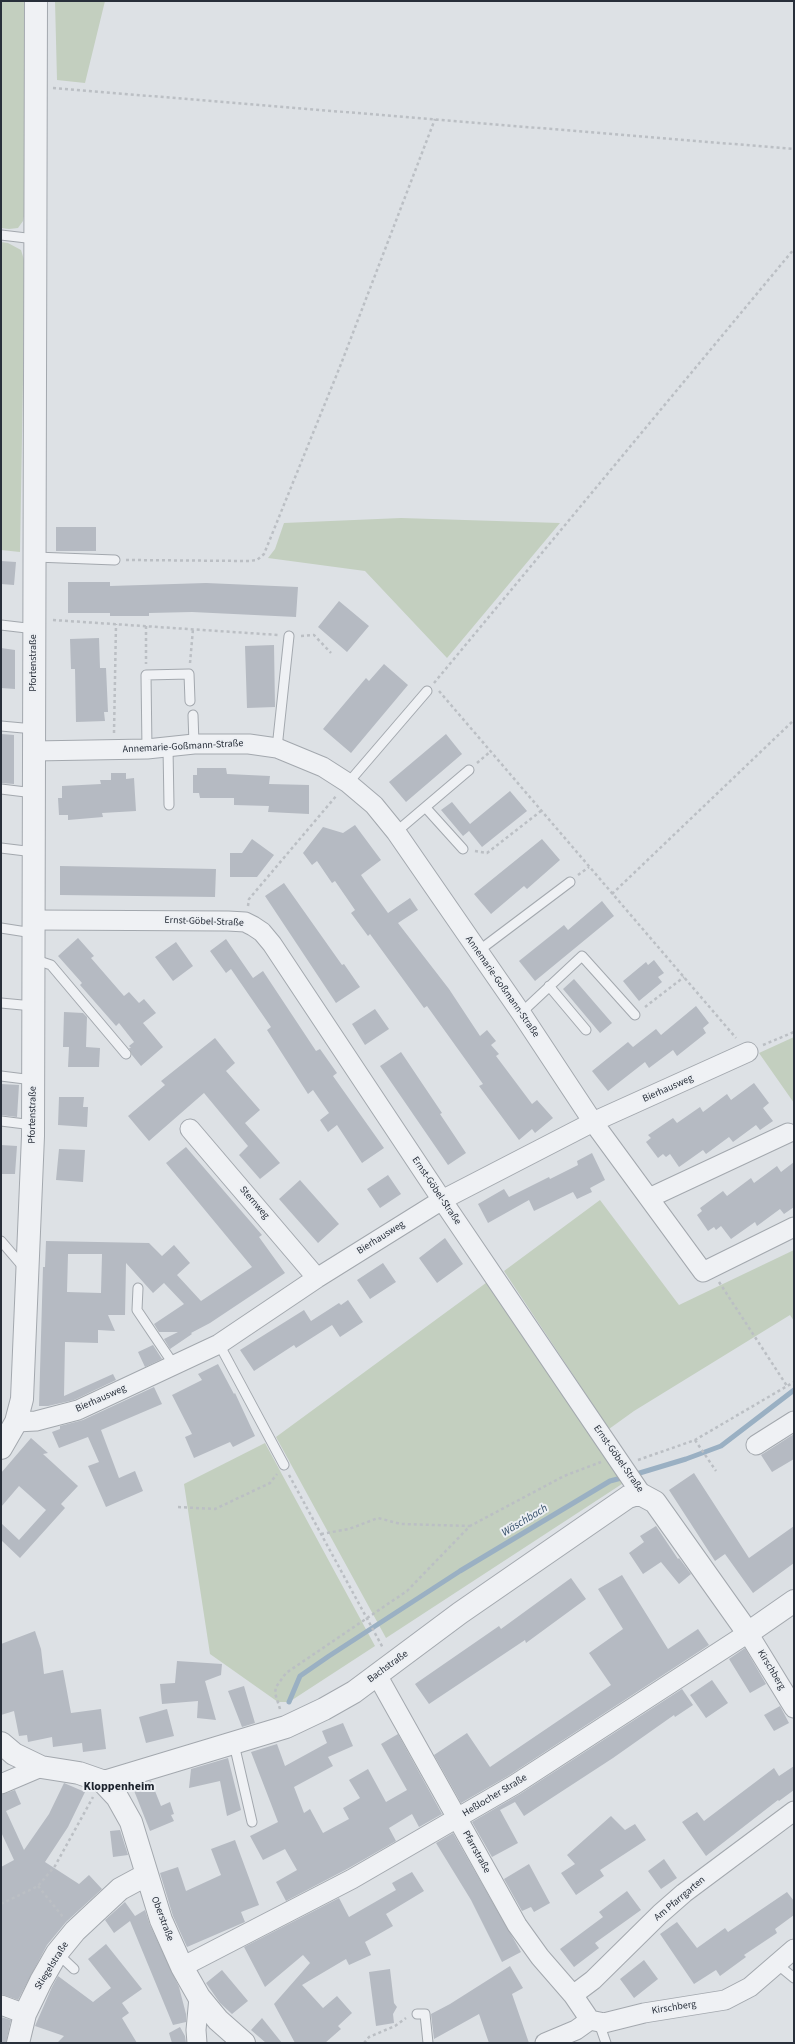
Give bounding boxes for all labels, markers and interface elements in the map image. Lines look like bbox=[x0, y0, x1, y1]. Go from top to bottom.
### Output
street label: Pfortenstraße bbox=[28, 634, 40, 692]
street label: Annemarie-Goßmann-Straße bbox=[122, 738, 244, 756]
street label: Ernst-Göbel-Straße bbox=[164, 915, 244, 929]
street label: Annemarie-Goßmann-Straße bbox=[462, 934, 542, 1040]
street label: Bierhausweg bbox=[641, 1073, 695, 1105]
street label: Pfortenstraße bbox=[26, 1086, 40, 1144]
street label: Ernst-Göbel-Straße bbox=[409, 1155, 463, 1227]
street label: Sternweg bbox=[237, 1184, 271, 1222]
street label: Bierhausweg bbox=[355, 1219, 407, 1257]
street label: Bierhausweg bbox=[74, 1383, 128, 1415]
street label: Ernst-Göbel-Straße bbox=[590, 1423, 646, 1495]
water label: Wäschbach bbox=[500, 1502, 550, 1540]
street label: Bachstraße bbox=[365, 1648, 411, 1686]
street label: Kirschberg bbox=[754, 1648, 788, 1692]
street label: Heßlocher Straße bbox=[461, 1772, 529, 1820]
district label: Kloppenheim bbox=[84, 1780, 154, 1794]
street label: Pfarrstraße bbox=[459, 1829, 493, 1875]
street label: Am Pfarrgarten bbox=[652, 1874, 708, 1924]
street label: Oberstraße bbox=[148, 1895, 176, 1943]
street label: Stiegelstraße bbox=[32, 1940, 72, 1992]
street label: Kirschberg bbox=[651, 1999, 697, 2017]

